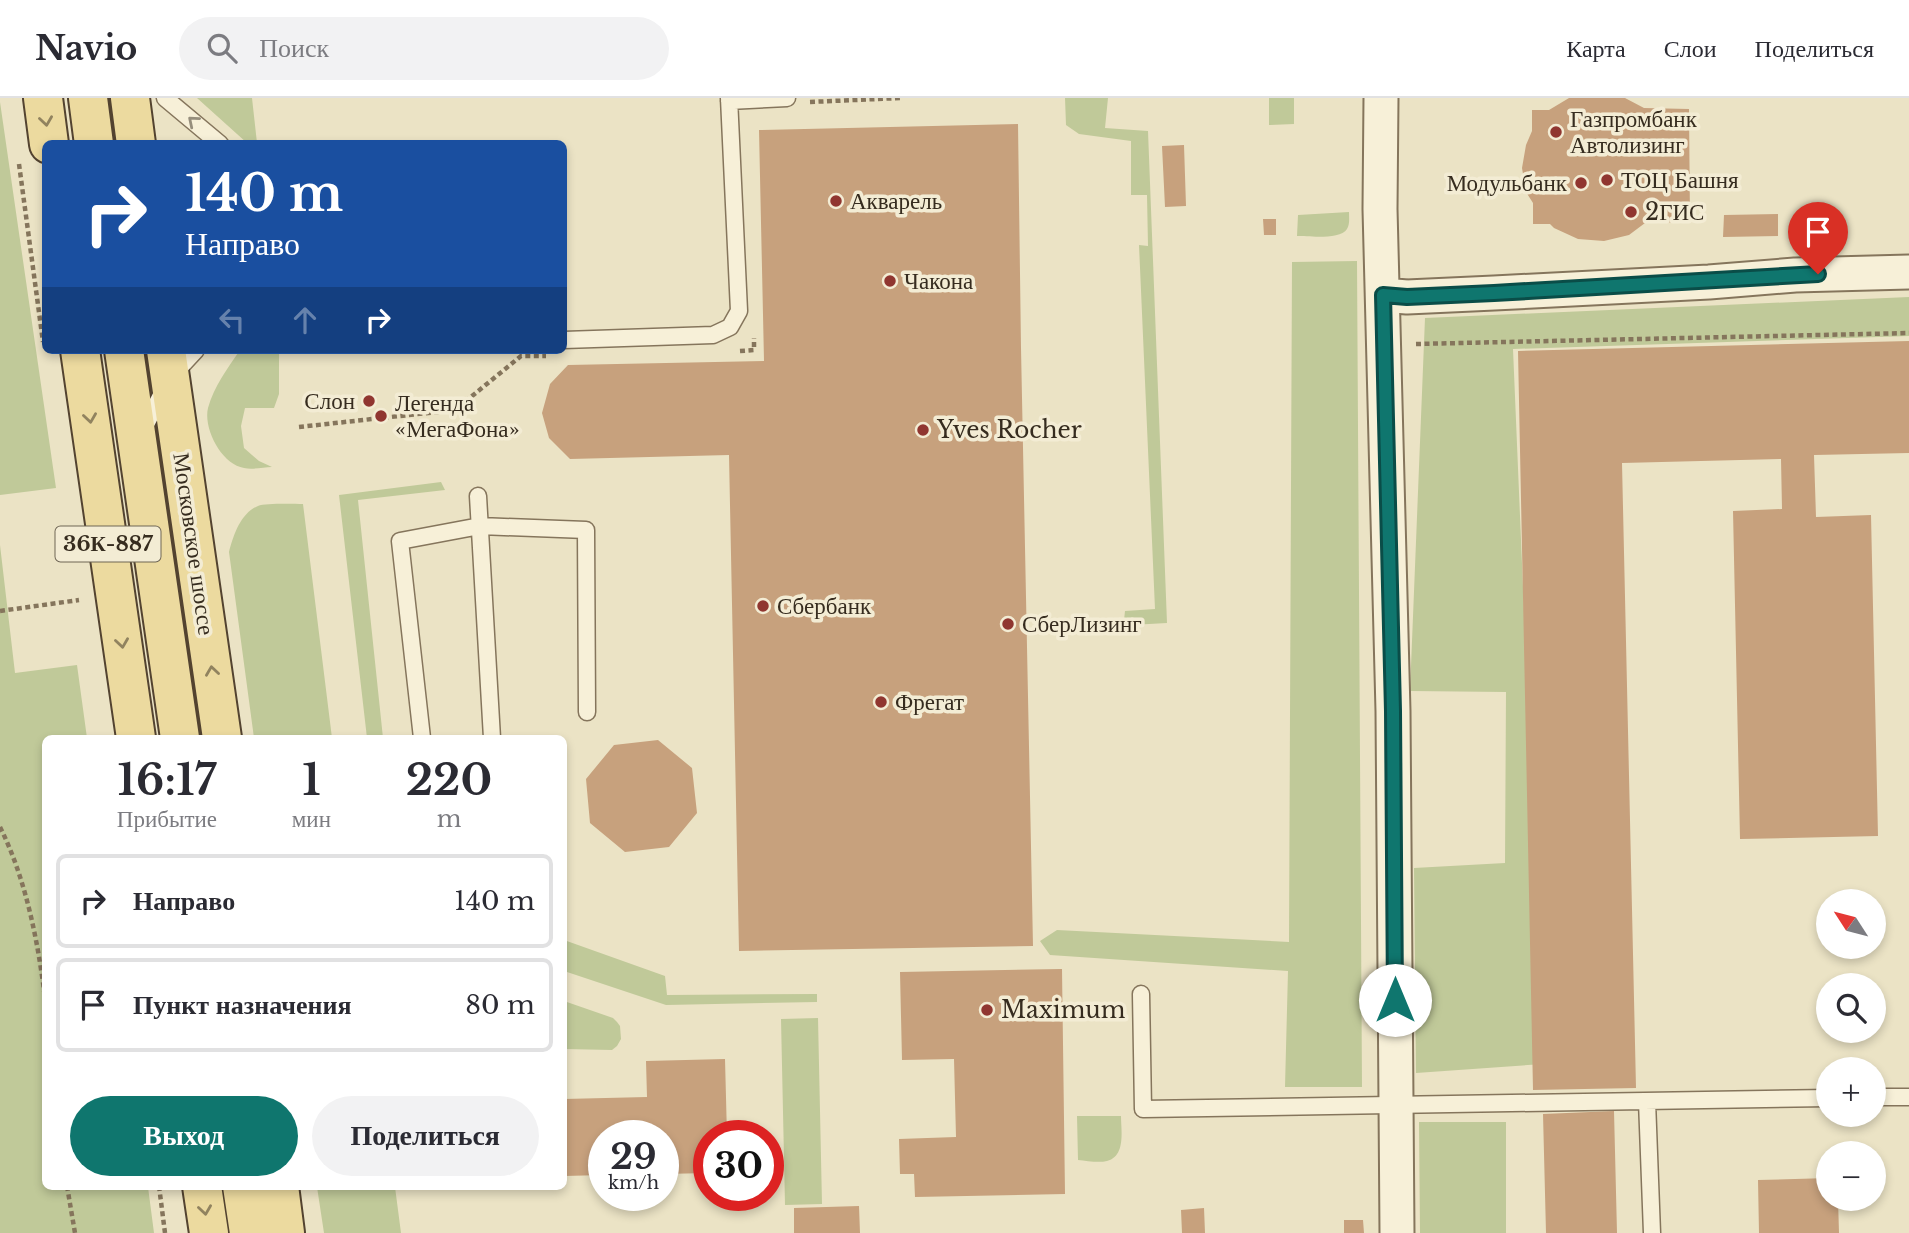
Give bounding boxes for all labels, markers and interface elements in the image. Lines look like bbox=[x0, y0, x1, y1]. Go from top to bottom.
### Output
search box bbox=[179, 17, 669, 80]
text: Navio bbox=[35, 28, 137, 69]
icon: search bbox=[203, 29, 241, 67]
text: Поиск bbox=[259, 32, 329, 64]
text: Карта bbox=[1566, 34, 1626, 63]
text: Слои bbox=[1664, 34, 1717, 63]
text: Поделиться bbox=[1755, 34, 1874, 63]
place label: Газпромбанк Автолизинг bbox=[1570, 105, 1698, 159]
one-way arrow bbox=[38, 115, 53, 127]
one-way arrow bbox=[188, 117, 201, 129]
marker: Газпромбанк Автолизинг bbox=[1548, 124, 1564, 140]
text: 140 m bbox=[185, 163, 343, 224]
place label: ТОЦ Башня bbox=[1621, 166, 1739, 194]
icon: right bbox=[70, 168, 161, 259]
place label: Модульбанк bbox=[1447, 169, 1568, 197]
marker: ТОЦ Башня bbox=[1599, 172, 1615, 188]
marker: Модульбанк bbox=[1573, 175, 1589, 191]
place label: Акварель bbox=[850, 187, 942, 215]
marker: Акварель bbox=[828, 193, 844, 209]
place label: 2ГИС bbox=[1645, 198, 1704, 226]
pin bbox=[1788, 202, 1848, 274]
marker: 2ГИС bbox=[1623, 204, 1639, 220]
icon: arrive bbox=[1799, 213, 1837, 251]
text: Направо bbox=[185, 224, 300, 264]
place label: Чакона bbox=[904, 267, 973, 295]
marker: Чакона bbox=[882, 273, 898, 289]
icon: left bbox=[213, 301, 251, 339]
icon: ahead bbox=[286, 301, 324, 339]
icon: right bbox=[359, 301, 397, 339]
place label: Слон bbox=[304, 387, 355, 415]
place label: Легенда «МегаФона» bbox=[395, 389, 520, 443]
marker: Слон bbox=[361, 393, 377, 409]
marker: Легенда «МегаФона» bbox=[373, 408, 389, 424]
one-way arrow bbox=[82, 412, 97, 423]
place label: Yves Rocher bbox=[936, 416, 1082, 444]
marker: Yves Rocher bbox=[915, 422, 931, 438]
street label: Московское шоссе bbox=[167, 451, 221, 637]
road number: 36К-887 bbox=[56, 526, 160, 562]
place label: Сбербанк bbox=[777, 592, 872, 620]
marker: Сбербанк bbox=[755, 598, 771, 614]
place label: СберЛизинг bbox=[1022, 610, 1142, 638]
marker: СберЛизинг bbox=[1000, 616, 1016, 632]
one-way arrow bbox=[115, 637, 130, 649]
one-way arrow bbox=[205, 665, 220, 677]
place label: Фрегат bbox=[895, 688, 964, 716]
marker: Фрегат bbox=[873, 694, 889, 710]
text: 16:17 bbox=[118, 754, 216, 806]
text: 1 bbox=[302, 754, 321, 806]
text: 220 bbox=[406, 754, 492, 806]
text: Прибытие bbox=[117, 805, 217, 833]
text: мин bbox=[292, 805, 331, 833]
text: m bbox=[437, 805, 461, 833]
icon: right bbox=[74, 882, 112, 920]
text: Направо bbox=[133, 885, 235, 917]
text: 140 m bbox=[454, 885, 535, 917]
north arrow bbox=[1816, 889, 1886, 959]
map controls bbox=[1816, 889, 1886, 1211]
position arrow bbox=[1358, 963, 1432, 1037]
button: search bbox=[1816, 973, 1886, 1043]
icon: arrive bbox=[74, 986, 112, 1024]
text: Пункт назначения bbox=[133, 989, 351, 1021]
text: 80 m bbox=[465, 989, 535, 1021]
place label: Maximum bbox=[1001, 996, 1126, 1024]
marker: Maximum bbox=[979, 1002, 995, 1018]
button: + bbox=[1816, 1057, 1886, 1127]
button: Выход bbox=[70, 1096, 298, 1176]
button: Поделиться bbox=[312, 1096, 539, 1176]
speed limit sign: 30 bbox=[693, 1120, 784, 1211]
text: 29 bbox=[610, 1135, 657, 1178]
button: − bbox=[1816, 1141, 1886, 1211]
text: km/h bbox=[608, 1172, 659, 1194]
one-way arrow bbox=[197, 1204, 212, 1216]

